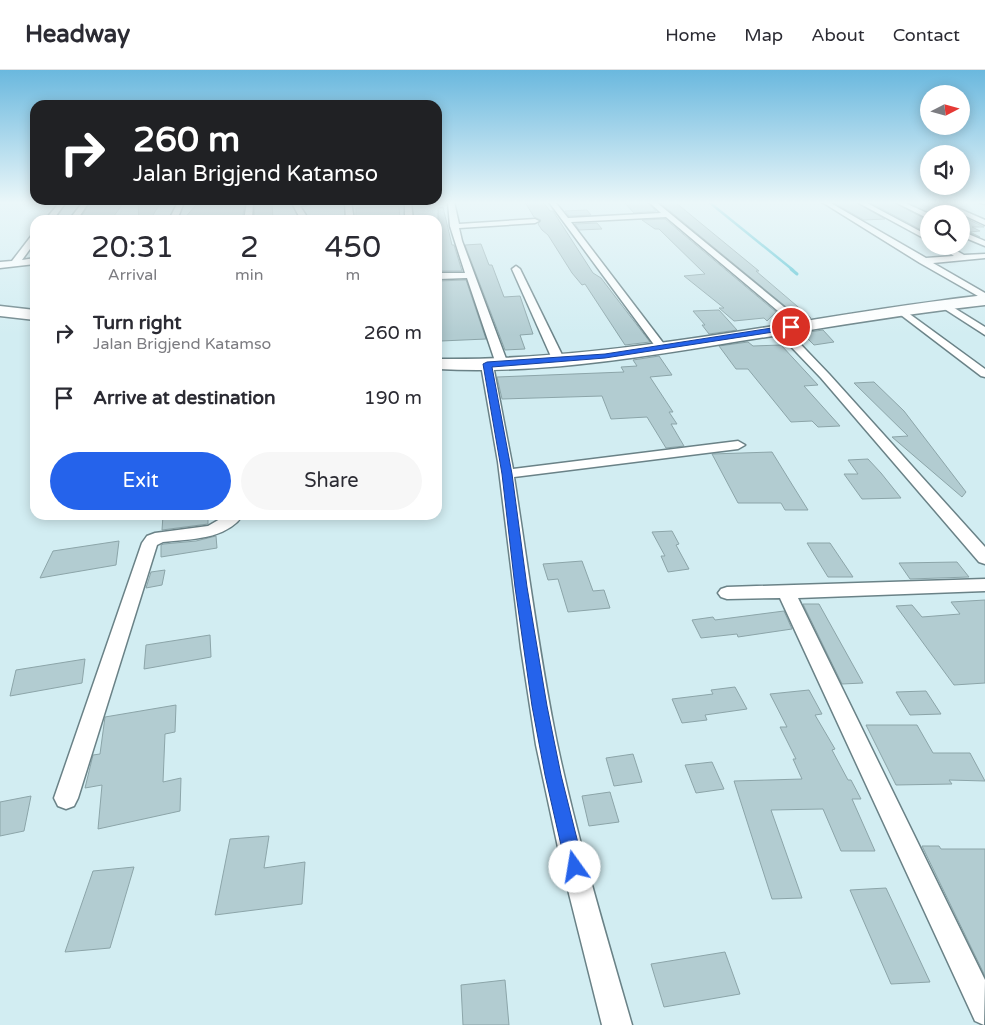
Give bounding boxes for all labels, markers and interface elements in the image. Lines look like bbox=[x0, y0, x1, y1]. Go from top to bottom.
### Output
text: Headway bbox=[25, 20, 130, 49]
text: Home bbox=[665, 24, 716, 46]
text: Map bbox=[744, 24, 783, 46]
text: About bbox=[811, 24, 865, 46]
text: Contact bbox=[893, 24, 960, 46]
north arrow bbox=[920, 85, 970, 135]
map controls bbox=[920, 85, 970, 255]
text: 260 m bbox=[133, 119, 240, 161]
icon: right bbox=[50, 120, 115, 185]
button: sound bbox=[920, 145, 970, 195]
text: Jalan Brigjend Katamso bbox=[133, 161, 378, 187]
button: search bbox=[920, 205, 970, 255]
text: 20:31 bbox=[91, 229, 174, 266]
text: 2 bbox=[240, 229, 259, 266]
text: 450 bbox=[325, 229, 381, 266]
text: Arrival bbox=[108, 265, 157, 285]
text: min bbox=[235, 265, 264, 285]
text: m bbox=[345, 265, 360, 285]
pin bbox=[770, 306, 812, 348]
text: Turn right bbox=[93, 312, 181, 334]
icon: arrive bbox=[777, 313, 805, 341]
icon: right bbox=[50, 319, 78, 347]
text: 260 m bbox=[364, 322, 422, 344]
text: Jalan Brigjend Katamso bbox=[93, 334, 271, 354]
icon: arrive bbox=[50, 384, 78, 412]
text: Arrive at destination bbox=[93, 387, 276, 409]
text: 190 m bbox=[364, 387, 422, 409]
button: Exit bbox=[50, 452, 231, 510]
button: Share bbox=[241, 452, 422, 510]
position arrow bbox=[548, 840, 600, 892]

